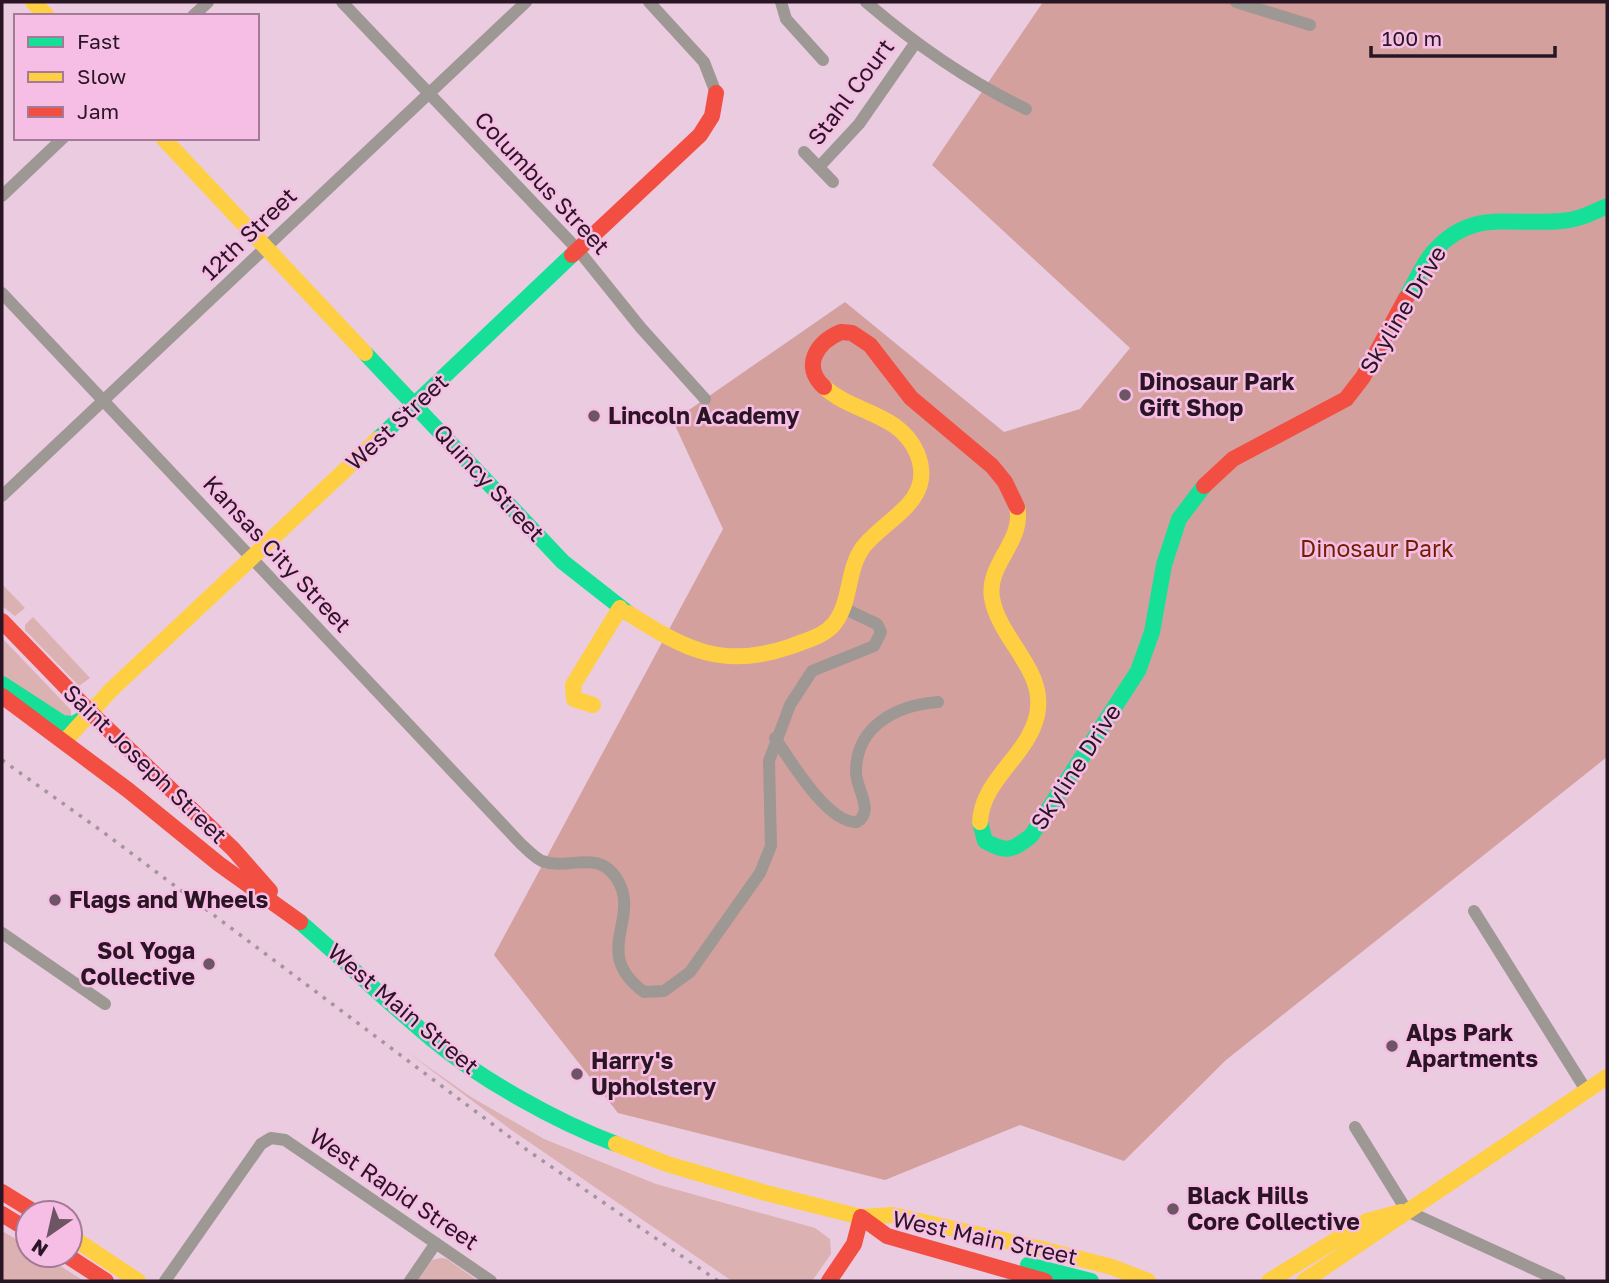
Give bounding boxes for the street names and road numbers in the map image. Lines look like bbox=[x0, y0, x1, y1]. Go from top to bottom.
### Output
street label: Stahl Court bbox=[801, 33, 899, 150]
street label: Columbus Street bbox=[469, 105, 616, 260]
street label: 12th Street bbox=[195, 181, 302, 286]
street label: Skyline Drive bbox=[1353, 240, 1451, 379]
street label: West Street bbox=[339, 367, 453, 476]
street label: Quincy Street bbox=[428, 418, 551, 547]
street label: Kansas City Street bbox=[198, 469, 358, 637]
street label: Saint Joseph Street bbox=[58, 678, 233, 849]
street label: Skyline Drive bbox=[1024, 698, 1126, 835]
street label: West Main Street bbox=[322, 937, 485, 1080]
street label: West Rapid Street bbox=[305, 1121, 485, 1255]
street label: West Main Street bbox=[890, 1204, 1080, 1270]

